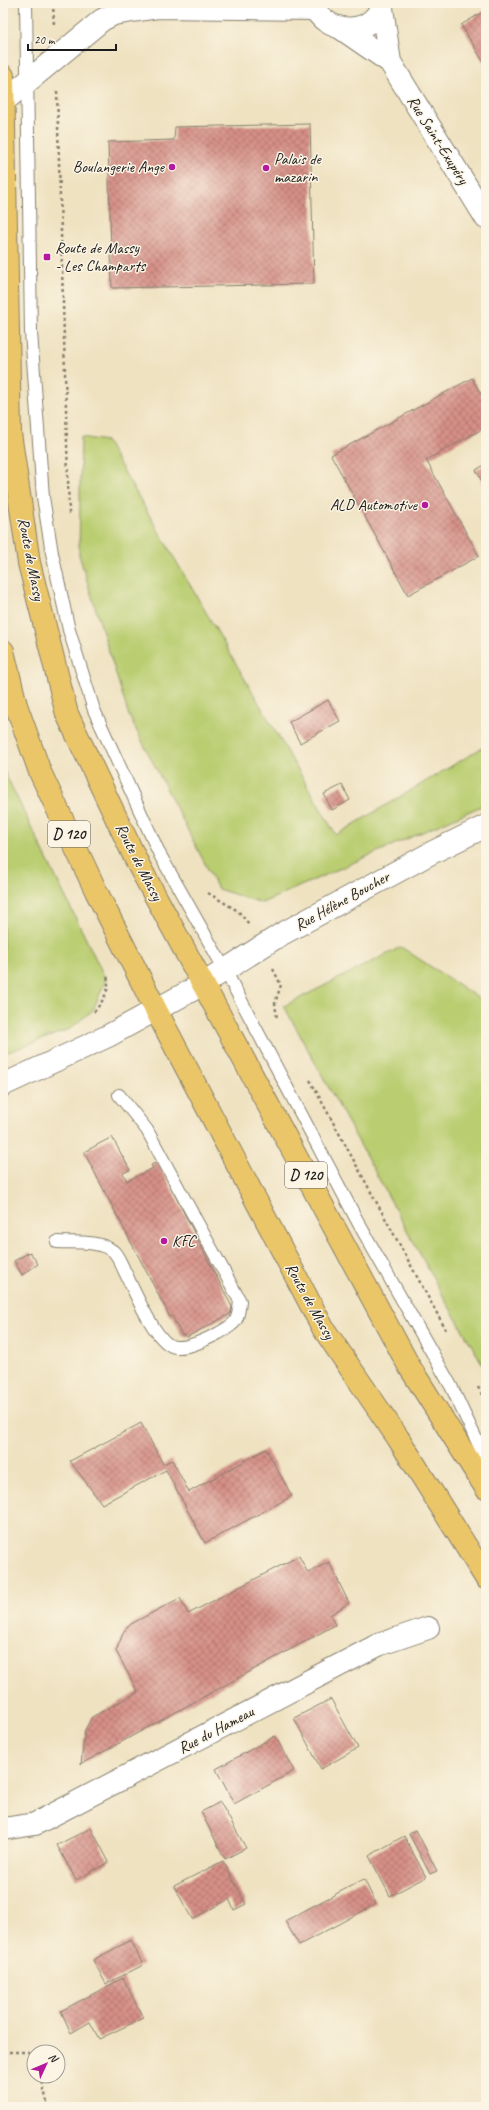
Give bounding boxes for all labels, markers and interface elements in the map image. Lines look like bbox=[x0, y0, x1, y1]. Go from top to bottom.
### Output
scale bar bbox=[28, 26, 116, 52]
text: 20 m bbox=[34, 32, 56, 48]
street label: Rue Saint-Exupéry bbox=[403, 92, 474, 189]
place label: Palais de mazarin bbox=[274, 149, 323, 187]
place label: Boulangerie Ange bbox=[73, 157, 166, 177]
marker: Boulangerie Ange bbox=[167, 162, 177, 172]
marker: Palais de mazarin bbox=[261, 163, 271, 173]
place label: Route de Massy - Les Champarts bbox=[55, 238, 146, 276]
marker: Route de Massy - Les Champarts bbox=[42, 252, 52, 262]
place label: ALD Automotive bbox=[330, 495, 419, 515]
marker: ALD Automotive bbox=[420, 500, 430, 510]
street label: Route de Massy bbox=[13, 516, 49, 604]
street label: Route de Massy bbox=[111, 820, 168, 905]
road number: D 120 bbox=[48, 821, 90, 847]
street label: Rue Hélène Boucher bbox=[291, 866, 395, 935]
road number: D 120 bbox=[285, 1162, 327, 1188]
place label: KFC bbox=[172, 1231, 198, 1251]
marker: KFC bbox=[159, 1236, 169, 1246]
street label: Route de Massy bbox=[281, 1259, 340, 1344]
street label: Rue du Hameau bbox=[175, 1701, 258, 1758]
north arrow bbox=[26, 2044, 66, 2084]
text: N bbox=[46, 2050, 62, 2066]

